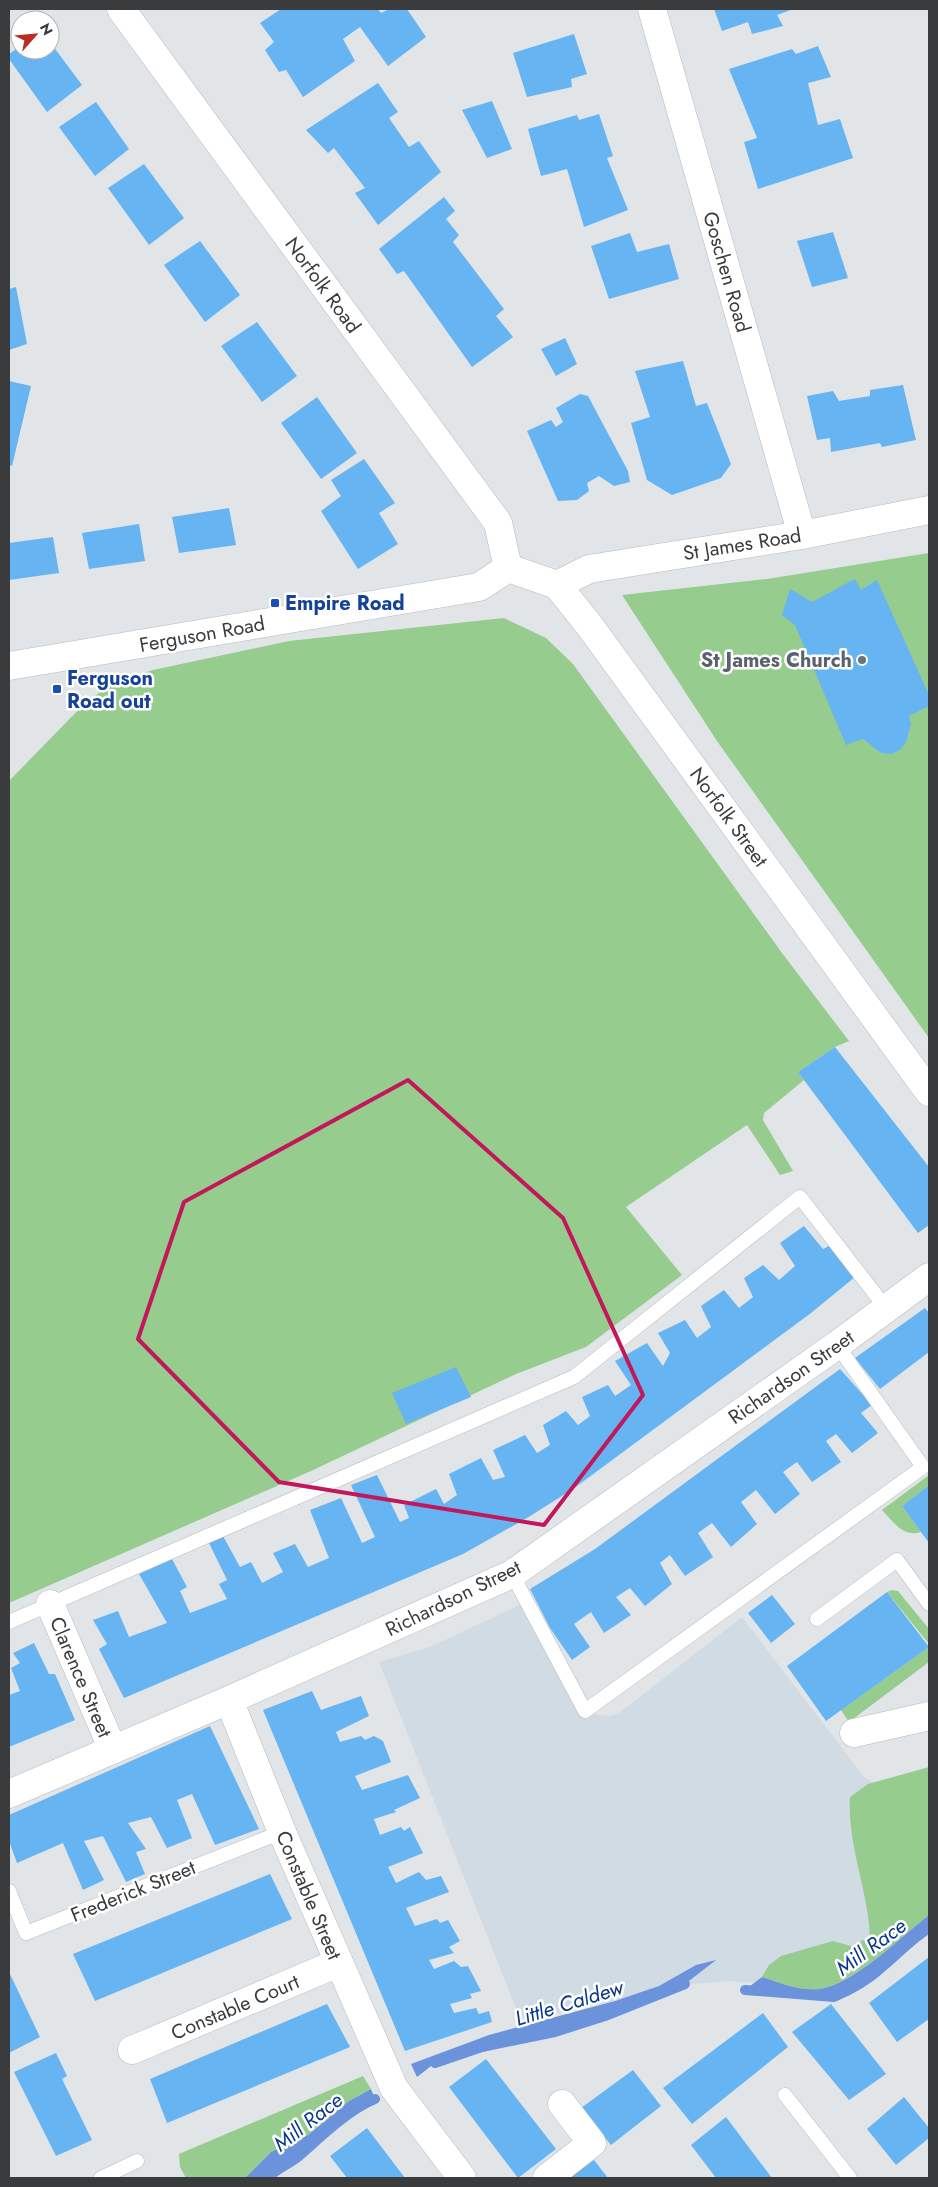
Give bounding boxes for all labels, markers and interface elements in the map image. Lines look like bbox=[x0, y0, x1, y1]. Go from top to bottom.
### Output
north arrow bbox=[10, 10, 60, 60]
text: N bbox=[35, 20, 58, 39]
street label: Goschen Road bbox=[695, 208, 758, 336]
street label: Norfolk Road bbox=[278, 231, 367, 339]
street label: St James Road bbox=[681, 521, 803, 568]
place label: Empire Road bbox=[285, 589, 405, 618]
marker: Empire Road bbox=[269, 597, 281, 609]
street label: Ferguson Road bbox=[137, 609, 267, 660]
place label: St James Church bbox=[701, 646, 852, 675]
marker: St James Church bbox=[856, 654, 868, 666]
place label: Ferguson Road out bbox=[67, 664, 153, 716]
marker: Ferguson Road out bbox=[51, 683, 63, 695]
street label: Norfolk Street bbox=[682, 761, 775, 873]
street label: Richardson Street bbox=[723, 1323, 860, 1432]
street label: Richardson Street bbox=[381, 1553, 526, 1644]
street label: Clarence Street bbox=[42, 1612, 119, 1742]
street label: Constable Street bbox=[268, 1826, 349, 1964]
street label: Frederick Street bbox=[66, 1853, 200, 1930]
water label: Mill Race bbox=[830, 1911, 913, 1983]
street label: Constable Court bbox=[167, 1967, 304, 2048]
water label: Little Caldew bbox=[511, 1972, 628, 2034]
water label: Mill Race bbox=[267, 2085, 349, 2159]

